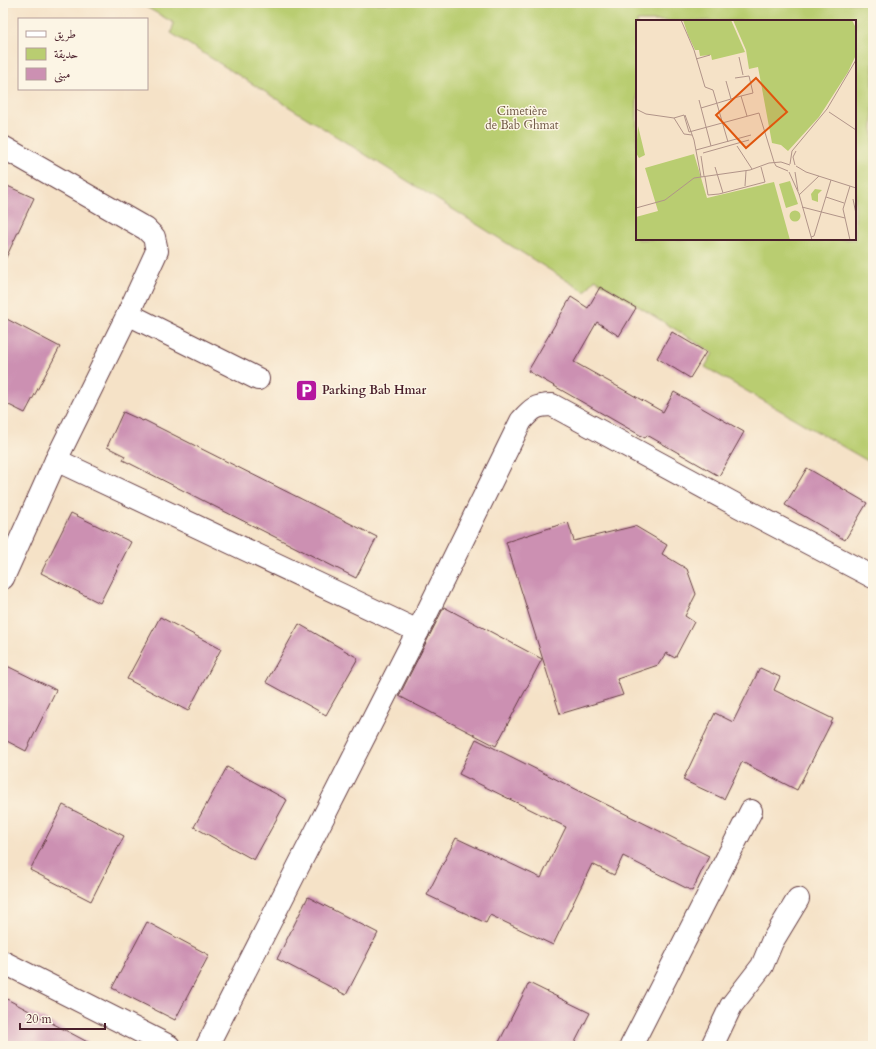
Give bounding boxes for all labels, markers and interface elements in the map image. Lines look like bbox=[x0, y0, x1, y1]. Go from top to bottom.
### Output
legend bbox=[18, 18, 148, 90]
inset map bbox=[636, 20, 856, 240]
text: طريق bbox=[54, 26, 76, 42]
text: حديقة bbox=[54, 46, 78, 62]
text: مبنى bbox=[54, 66, 70, 83]
park label: Cimetière de Bab Ghmat bbox=[485, 103, 559, 133]
parking icon: Parking Bab Hmar bbox=[293, 377, 319, 403]
place label: Parking Bab Hmar bbox=[322, 382, 427, 398]
scale bar bbox=[20, 1005, 105, 1031]
text: 20 m bbox=[26, 1011, 53, 1027]

